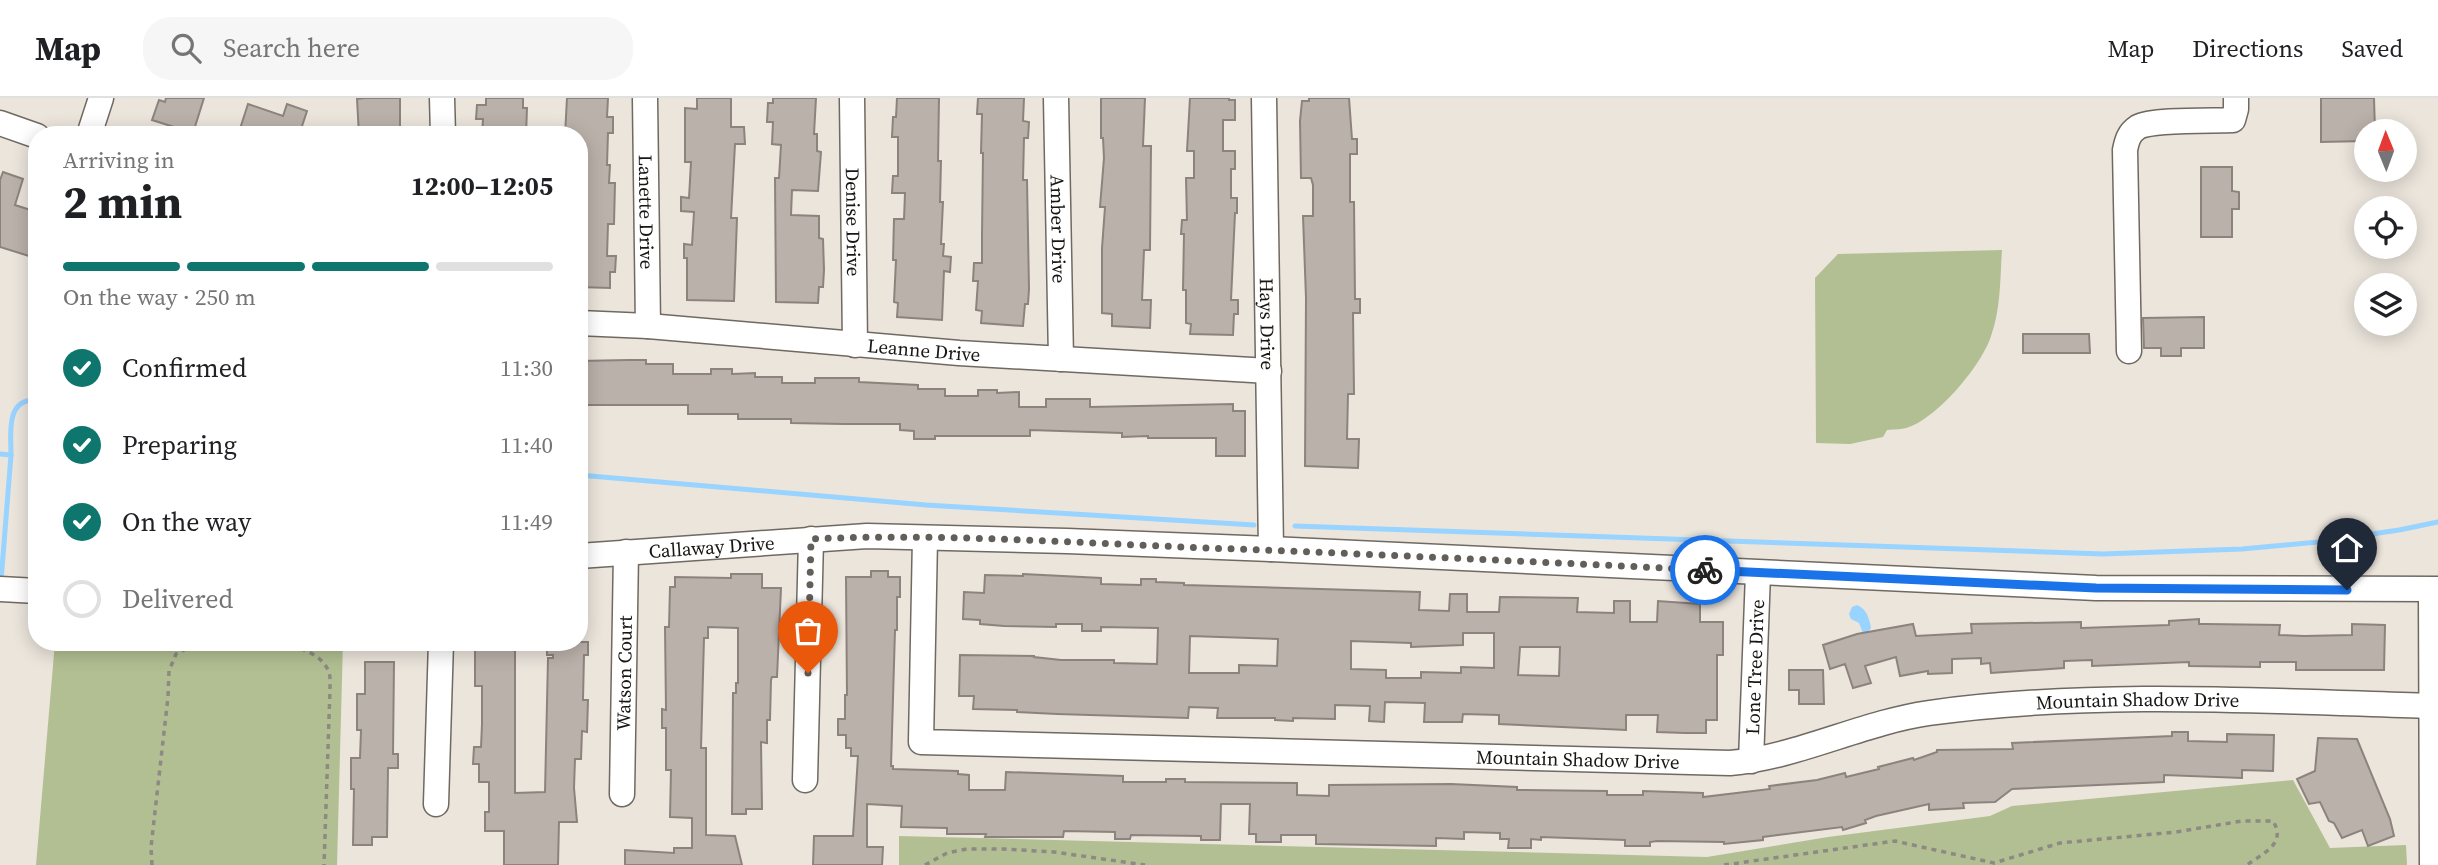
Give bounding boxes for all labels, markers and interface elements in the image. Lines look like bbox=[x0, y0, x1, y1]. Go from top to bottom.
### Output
search box bbox=[143, 17, 633, 80]
text: Map bbox=[35, 26, 101, 71]
icon: search bbox=[167, 29, 205, 67]
text: Search here bbox=[223, 30, 360, 66]
text: Map bbox=[2107, 32, 2154, 65]
text: Directions bbox=[2192, 32, 2303, 65]
text: Saved bbox=[2341, 32, 2403, 65]
north arrow bbox=[2354, 119, 2417, 182]
map controls bbox=[2354, 119, 2417, 336]
text: Arriving in bbox=[63, 144, 175, 176]
street label: Lanette Drive bbox=[633, 154, 660, 269]
text: 12:00–12:05 bbox=[411, 168, 553, 204]
street label: Denise Drive bbox=[840, 168, 867, 276]
text: 2 min bbox=[63, 170, 182, 233]
street label: Amber Drive bbox=[1044, 174, 1073, 284]
button: locate bbox=[2354, 196, 2417, 259]
button: layers bbox=[2354, 273, 2417, 336]
street label: Hays Drive bbox=[1254, 278, 1281, 370]
text: On the way · 250 m bbox=[63, 281, 256, 313]
street label: Leanne Drive bbox=[866, 332, 981, 367]
icon: check bbox=[63, 349, 101, 387]
text: Confirmed bbox=[122, 350, 247, 386]
text: 11:30 bbox=[500, 352, 553, 384]
icon: check bbox=[63, 426, 101, 464]
text: Preparing bbox=[122, 427, 237, 463]
text: 11:40 bbox=[500, 429, 553, 461]
icon: check bbox=[63, 503, 101, 541]
text: On the way bbox=[122, 504, 251, 540]
text: 11:49 bbox=[500, 506, 553, 538]
pin bbox=[2317, 518, 2377, 590]
street label: Callaway Drive bbox=[648, 529, 775, 564]
icon: home bbox=[2328, 529, 2366, 567]
courier bbox=[1670, 535, 1740, 605]
icon: bike bbox=[1686, 551, 1724, 589]
text: Delivered bbox=[122, 581, 233, 617]
street label: Lone Tree Drive bbox=[1739, 599, 1770, 735]
pin bbox=[778, 601, 838, 673]
icon: bag bbox=[789, 612, 827, 650]
street label: Watson Court bbox=[610, 614, 638, 731]
street label: Mountain Shadow Drive bbox=[2035, 686, 2240, 715]
street label: Mountain Shadow Drive bbox=[1476, 743, 1680, 775]

